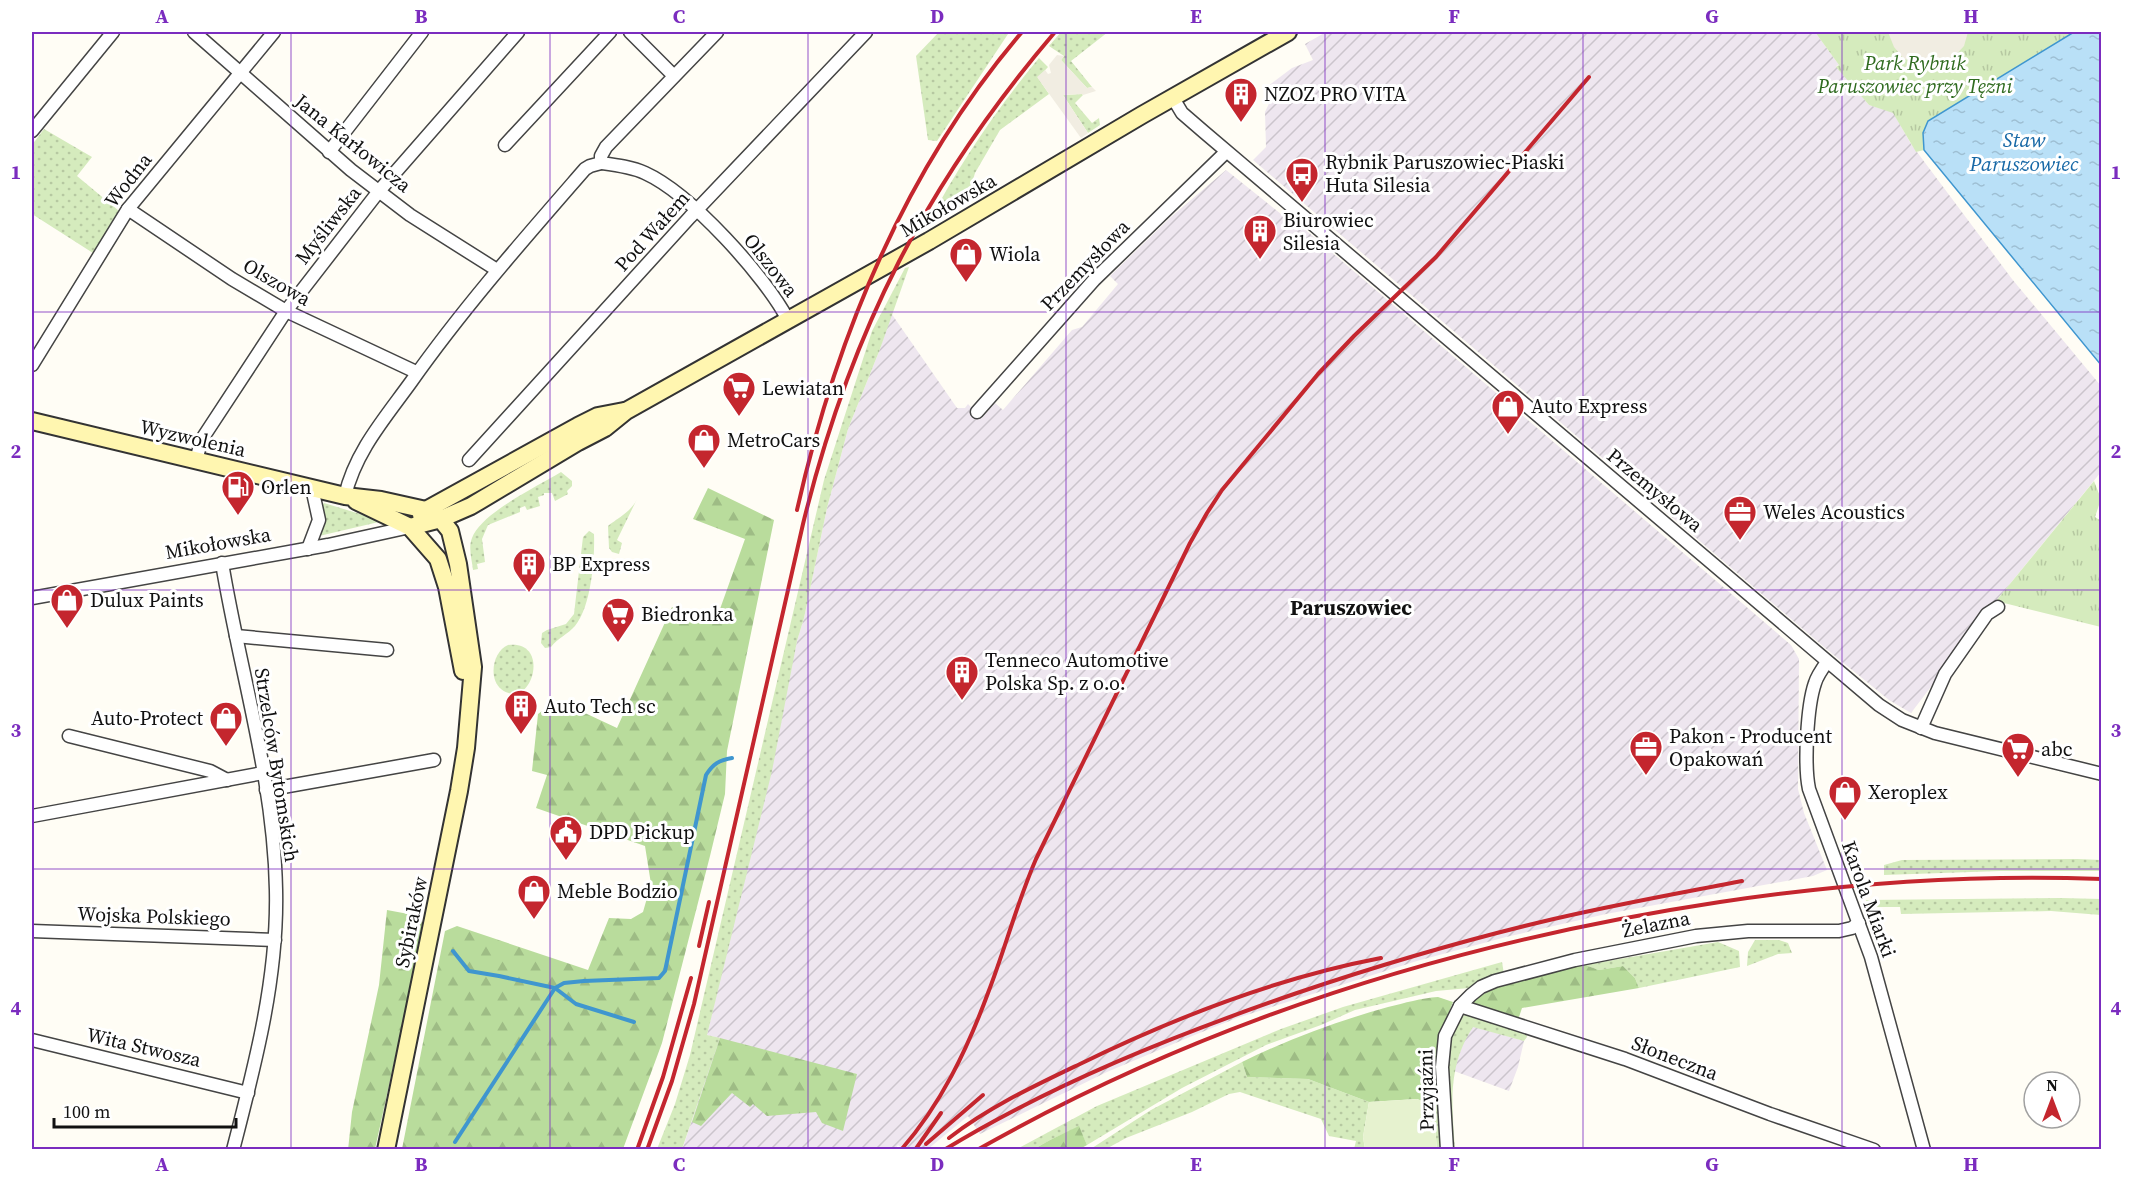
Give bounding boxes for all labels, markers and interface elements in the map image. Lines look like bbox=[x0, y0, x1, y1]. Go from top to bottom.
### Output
text: A bbox=[155, 2, 169, 30]
text: B bbox=[414, 2, 428, 30]
text: C bbox=[673, 2, 685, 30]
text: D bbox=[930, 2, 944, 30]
text: E bbox=[1190, 2, 1202, 30]
text: F bbox=[1448, 2, 1460, 30]
text: G bbox=[1705, 2, 1719, 30]
text: H bbox=[1963, 2, 1979, 30]
park label: Park Rybnik Paruszowiec przy Tężni bbox=[1816, 49, 2013, 100]
building icon: NZOZ PRO VITA bbox=[1223, 76, 1259, 123]
place label: NZOZ PRO VITA bbox=[1264, 80, 1407, 108]
street label: Jana Karłowicza bbox=[288, 87, 418, 199]
water label: Staw Paruszowiec bbox=[1969, 125, 2079, 178]
street label: Wodna bbox=[98, 146, 159, 213]
place label: Rybnik Paruszowiec-Piaski Huta Silesia bbox=[1325, 148, 1564, 199]
bus stop icon: Rybnik Paruszowiec-Piaski Huta Silesia bbox=[1284, 156, 1320, 203]
text: 1 bbox=[11, 158, 21, 186]
text: 1 bbox=[2111, 158, 2121, 186]
street label: Mikołowska bbox=[895, 166, 1002, 244]
street label: Myśliwska bbox=[289, 179, 368, 270]
street label: Pod Wałem bbox=[608, 184, 696, 278]
place label: Biurowiec Silesia bbox=[1283, 206, 1374, 257]
street label: Przemysłowa bbox=[1034, 212, 1136, 317]
building icon: Biurowiec Silesia bbox=[1242, 213, 1278, 260]
street label: Olszowa bbox=[737, 227, 805, 303]
shop icon: Wiola bbox=[948, 236, 984, 283]
place label: Wiola bbox=[989, 240, 1041, 268]
street label: Olszowa bbox=[238, 251, 317, 313]
supermarket icon: Lewiatan bbox=[721, 370, 757, 417]
place label: Lewiatan bbox=[762, 374, 844, 402]
shop icon: Auto Express bbox=[1490, 388, 1526, 435]
place label: Auto Express bbox=[1531, 392, 1647, 420]
street label: Wyzwolenia bbox=[137, 412, 250, 464]
shop icon: MetroCars bbox=[686, 422, 722, 469]
place label: MetroCars bbox=[727, 426, 820, 454]
text: 2 bbox=[11, 437, 22, 465]
text: 2 bbox=[2111, 437, 2122, 465]
street label: Przemysłowa bbox=[1601, 442, 1710, 539]
fuel station icon: Orlen bbox=[220, 469, 256, 516]
place label: Orlen bbox=[261, 473, 312, 501]
office icon: Weles Acoustics bbox=[1722, 494, 1758, 541]
place label: Weles Acoustics bbox=[1763, 498, 1905, 526]
street label: Mikołowska bbox=[163, 520, 274, 566]
building icon: BP Express bbox=[511, 546, 547, 593]
place label: BP Express bbox=[552, 550, 650, 578]
shop icon: Dulux Paints bbox=[49, 582, 85, 629]
place label: Dulux Paints bbox=[90, 586, 204, 614]
district label: Paruszowiec bbox=[1290, 593, 1412, 622]
supermarket icon: Biedronka bbox=[600, 596, 636, 643]
place label: Biedronka bbox=[641, 600, 734, 628]
place label: Tenneco Automotive Polska Sp. z o.o. bbox=[985, 646, 1169, 697]
building icon: Tenneco Automotive Polska Sp. z o.o. bbox=[944, 654, 980, 701]
street label: Strzelców Bytomskich bbox=[248, 666, 306, 864]
building icon: Auto Tech sc bbox=[503, 688, 539, 735]
place label: Auto Tech sc bbox=[544, 692, 656, 720]
shop icon: Auto-Protect bbox=[208, 700, 244, 747]
place label: Auto-Protect bbox=[91, 704, 203, 732]
text: 3 bbox=[11, 716, 22, 744]
text: 3 bbox=[2111, 716, 2122, 744]
place label: Pakon - Producent Opakowań bbox=[1669, 722, 1833, 773]
office icon: Pakon - Producent Opakowań bbox=[1628, 729, 1664, 776]
supermarket icon: abc bbox=[2000, 731, 2036, 778]
place label: abc bbox=[2041, 735, 2073, 763]
shop icon: Xeroplex bbox=[1827, 774, 1863, 821]
place label: Xeroplex bbox=[1868, 778, 1948, 806]
public building icon: DPD Pickup bbox=[548, 814, 584, 861]
place label: DPD Pickup bbox=[589, 818, 695, 846]
street label: Karola Miarki bbox=[1835, 837, 1903, 961]
street label: Sybiraków bbox=[388, 873, 434, 970]
shop icon: Meble Bodzio bbox=[516, 873, 552, 920]
place label: Meble Bodzio bbox=[557, 877, 678, 905]
street label: Wojska Polskiego bbox=[77, 899, 231, 933]
street label: Żelazna bbox=[1620, 904, 1693, 944]
text: 4 bbox=[11, 994, 22, 1022]
text: 4 bbox=[2111, 994, 2122, 1022]
street label: Wita Stwosza bbox=[84, 1020, 205, 1074]
street label: Słoneczna bbox=[1628, 1029, 1723, 1088]
street label: Przyjaźni bbox=[1411, 1049, 1441, 1131]
north arrow bbox=[2022, 1070, 2082, 1130]
text: N bbox=[2046, 1074, 2058, 1096]
scale bar bbox=[54, 1091, 236, 1129]
text: 100 m bbox=[63, 1099, 110, 1124]
text: A bbox=[155, 1150, 169, 1178]
text: B bbox=[414, 1150, 428, 1178]
text: C bbox=[673, 1150, 685, 1178]
text: D bbox=[930, 1150, 944, 1178]
text: E bbox=[1190, 1150, 1202, 1178]
text: F bbox=[1448, 1150, 1460, 1178]
text: G bbox=[1705, 1150, 1719, 1178]
text: H bbox=[1963, 1150, 1979, 1178]

